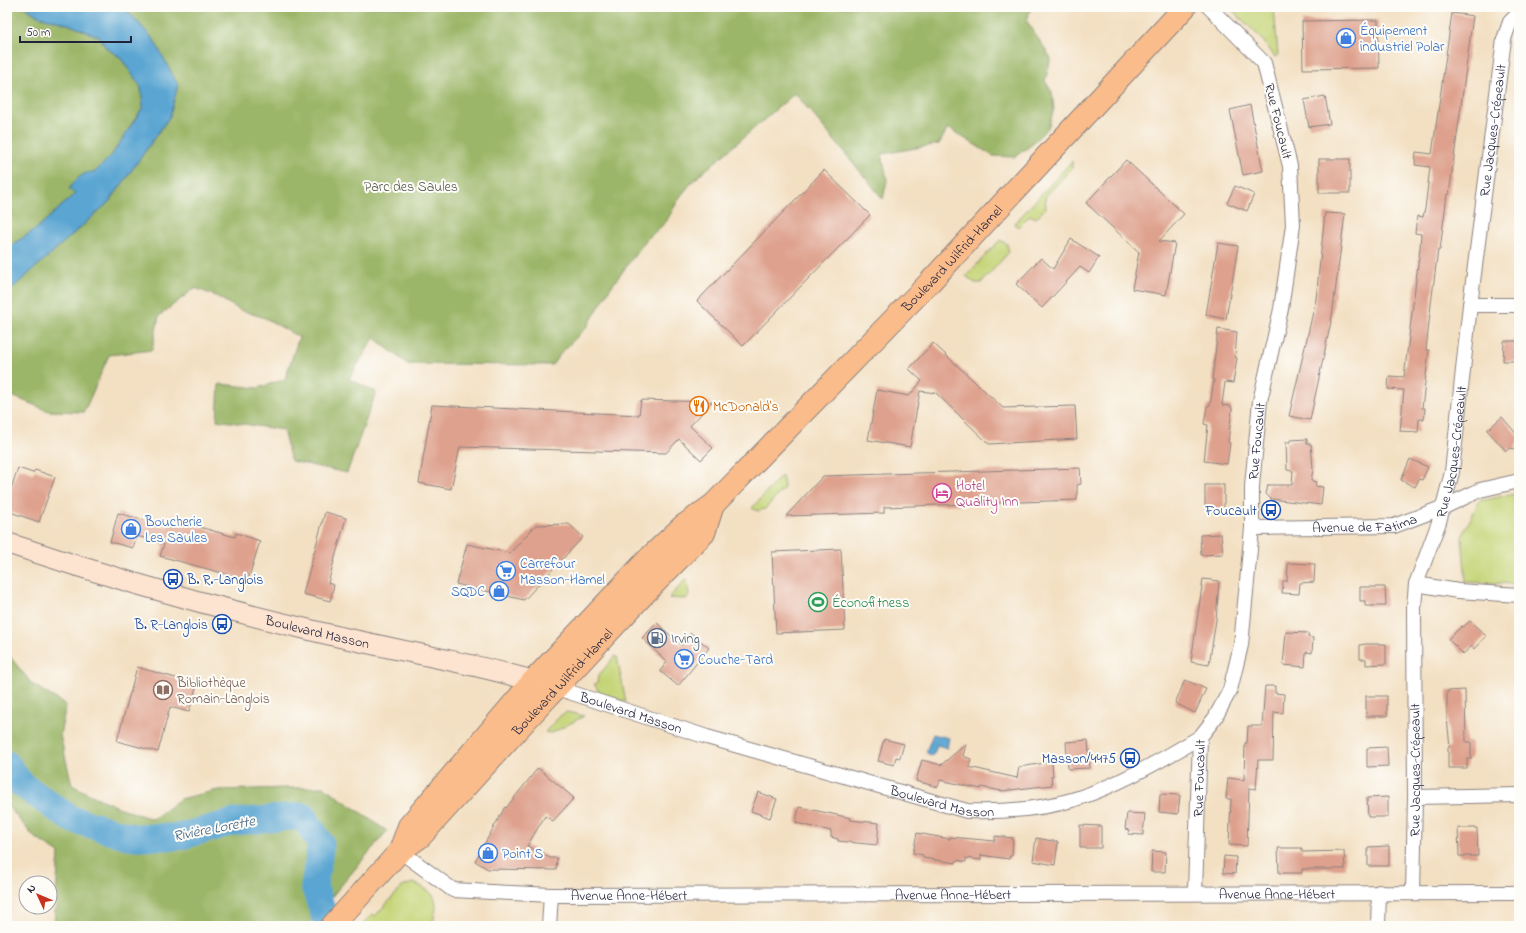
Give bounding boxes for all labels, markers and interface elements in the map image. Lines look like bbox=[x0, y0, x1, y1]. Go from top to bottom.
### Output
scale bar bbox=[20, 18, 131, 44]
place label: Équipement industriel Polar bbox=[1360, 21, 1445, 58]
text: 50 m bbox=[26, 24, 50, 42]
shop icon: Équipement industriel Polar bbox=[1335, 27, 1357, 49]
street label: Rue Jacques-Crépeault bbox=[1475, 63, 1513, 198]
street label: Rue Foucault bbox=[1258, 81, 1297, 162]
park label: Parc des Saules bbox=[364, 177, 458, 198]
street label: Boulevard Wilfrid-Hamel bbox=[897, 201, 1008, 318]
street label: Rue Jacques-Crépeault bbox=[1432, 384, 1473, 520]
restaurant icon: McDonald's bbox=[688, 395, 710, 417]
place label: McDonald's bbox=[713, 397, 779, 418]
street label: Rue Foucault bbox=[1244, 401, 1272, 481]
place label: Hotel Quality Inn bbox=[956, 476, 1019, 514]
hotel icon: Hotel Quality Inn bbox=[931, 482, 953, 504]
bus stop icon: Foucault bbox=[1260, 499, 1282, 521]
place label: Foucault bbox=[1204, 501, 1257, 522]
street label: Avenue de Fatima bbox=[1312, 509, 1420, 539]
place label: Boucherie Les Saules bbox=[144, 512, 207, 549]
shop icon: Boucherie Les Saules bbox=[120, 518, 142, 540]
place label: Carrefour Masson-Hamel bbox=[520, 554, 605, 591]
supermarket icon: Carrefour Masson-Hamel bbox=[495, 560, 517, 582]
bus stop icon: B. R.-Langlois bbox=[162, 568, 184, 590]
place label: B. R.-Langlois bbox=[186, 570, 263, 592]
shop icon: SQDC bbox=[488, 580, 510, 602]
place label: SQDC bbox=[451, 582, 485, 603]
sports icon: Éconofitness bbox=[807, 591, 829, 613]
place label: Éconofitness bbox=[832, 593, 909, 614]
street label: Boulevard Masson bbox=[262, 610, 371, 655]
bus stop icon: B. R-Langlois bbox=[211, 613, 233, 635]
place label: B. R-Langlois bbox=[134, 615, 208, 637]
street label: Boulevard Wilfrid-Hamel bbox=[507, 625, 618, 742]
fuel station icon: Irving bbox=[646, 627, 668, 649]
place label: Irving bbox=[671, 629, 700, 651]
supermarket icon: Couche-Tard bbox=[673, 648, 695, 670]
place label: Couche-Tard bbox=[698, 650, 773, 671]
place label: Bibliothèque Romain-Langlois bbox=[176, 673, 270, 711]
library icon: Bibliothèque Romain-Langlois bbox=[152, 679, 174, 701]
street label: Boulevard Masson bbox=[576, 687, 685, 740]
street label: Rue Jacques-Crépeault bbox=[1405, 703, 1427, 837]
street label: Rue Foucault bbox=[1188, 739, 1212, 817]
bus stop icon: Masson/4475 bbox=[1119, 747, 1141, 769]
place label: Masson/4475 bbox=[1042, 749, 1116, 770]
street label: Boulevard Masson bbox=[886, 780, 994, 823]
water label: Rivière Lorette bbox=[171, 810, 258, 848]
shop icon: Point S bbox=[477, 842, 499, 864]
place label: Point S bbox=[502, 844, 543, 865]
north arrow bbox=[18, 875, 58, 915]
text: N bbox=[23, 881, 40, 897]
street label: Avenue Anne-Hébert bbox=[1219, 884, 1336, 906]
street label: Avenue Anne-Hébert bbox=[895, 885, 1012, 906]
street label: Avenue Anne-Hébert bbox=[571, 886, 688, 907]

